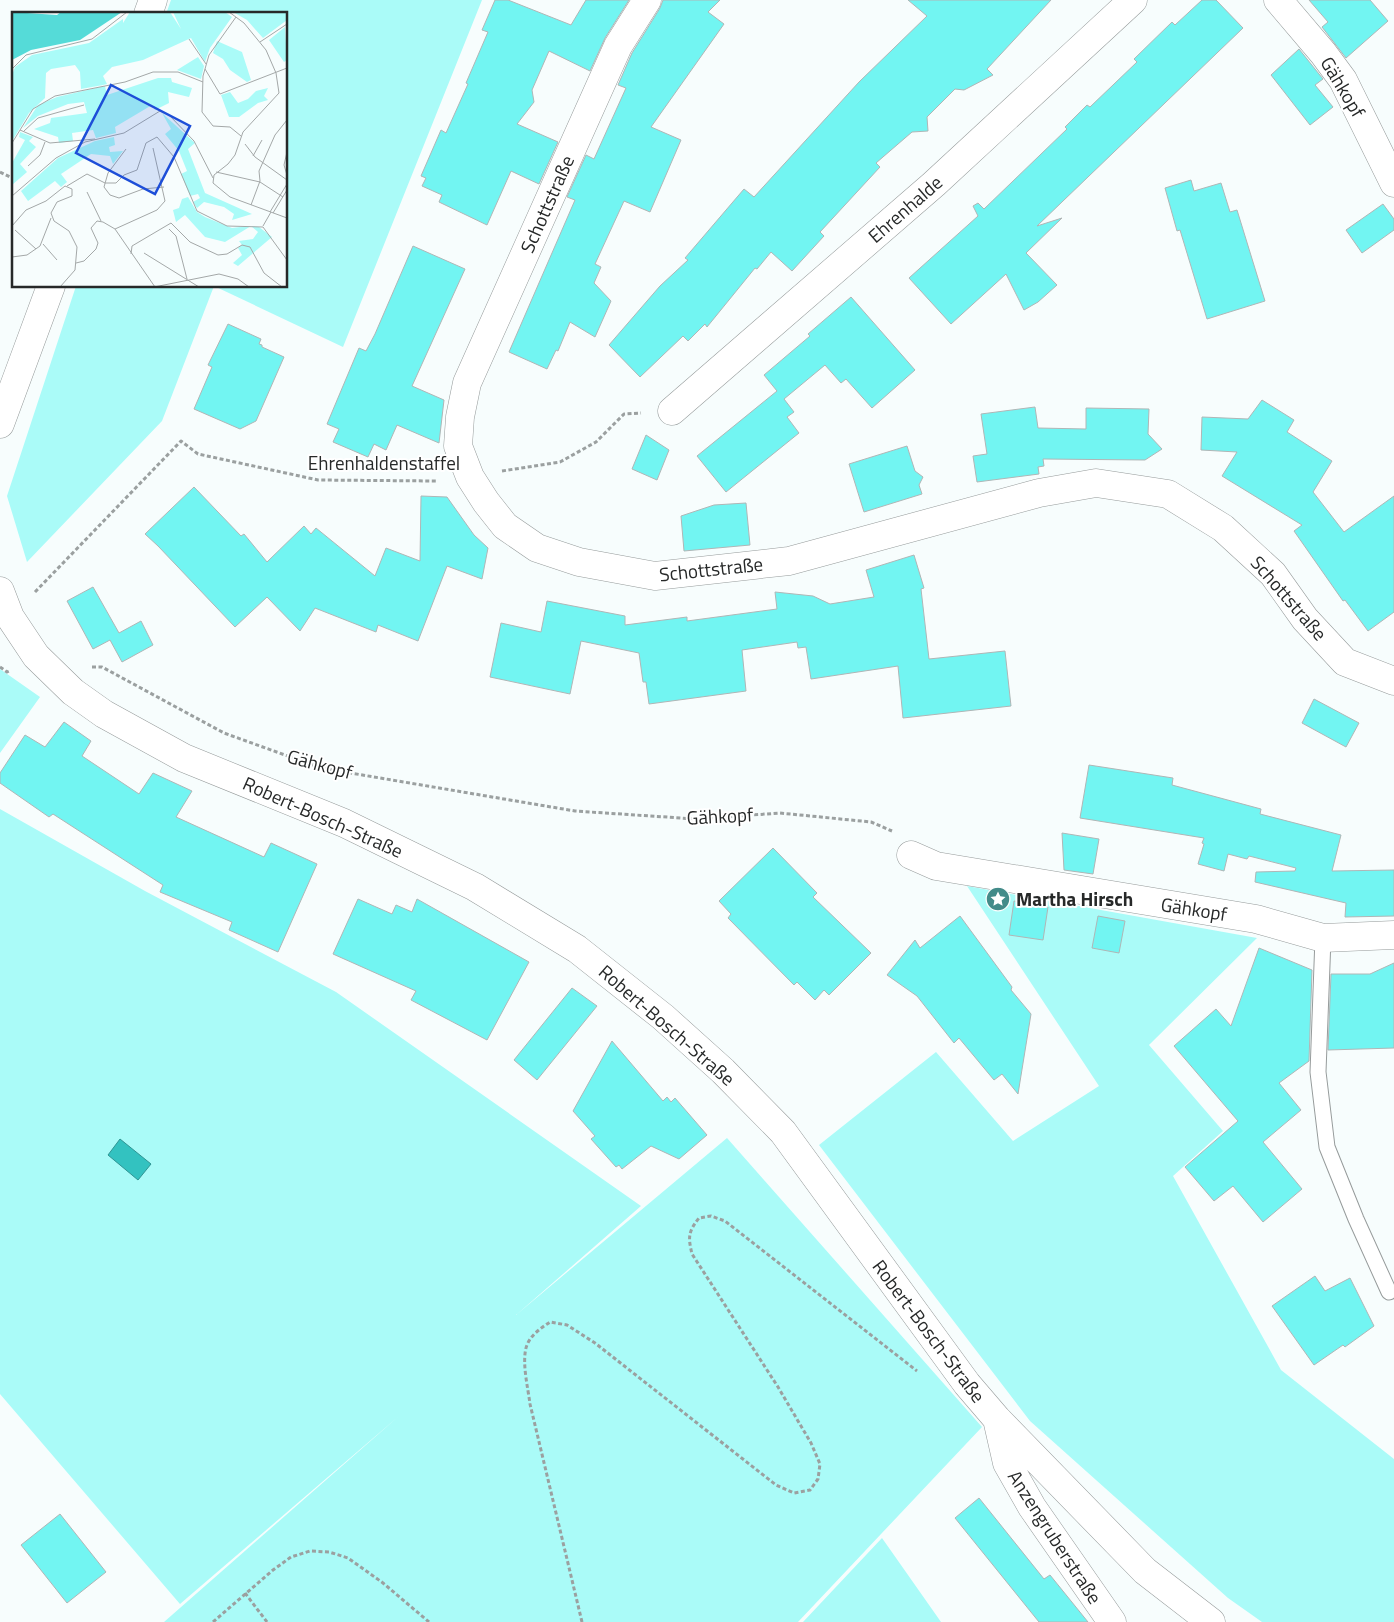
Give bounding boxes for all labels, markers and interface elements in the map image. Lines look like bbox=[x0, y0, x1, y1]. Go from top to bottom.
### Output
inset map bbox=[12, 12, 288, 288]
street label: Gähkopf bbox=[1314, 51, 1373, 123]
street label: Schottstraße bbox=[512, 150, 581, 257]
street label: Ehrenhalde bbox=[861, 168, 948, 249]
street label: Ehrenhaldenstaffel bbox=[308, 448, 460, 477]
street label: Schottstraße bbox=[658, 549, 764, 588]
street label: Schottstraße bbox=[1244, 549, 1334, 647]
street label: Gähkopf bbox=[284, 741, 357, 786]
street label: Robert-Bosch-Straße bbox=[238, 768, 408, 865]
street label: Gähkopf bbox=[686, 799, 755, 832]
place label: Martha Hirsch bbox=[1016, 884, 1133, 913]
place icon: Martha Hirsch bbox=[985, 886, 1011, 912]
street label: Gähkopf bbox=[1159, 889, 1230, 928]
street label: Robert-Bosch-Straße bbox=[593, 957, 742, 1092]
street label: Robert-Bosch-Straße bbox=[866, 1253, 993, 1408]
street label: Anzengruberstraße bbox=[1001, 1464, 1110, 1609]

